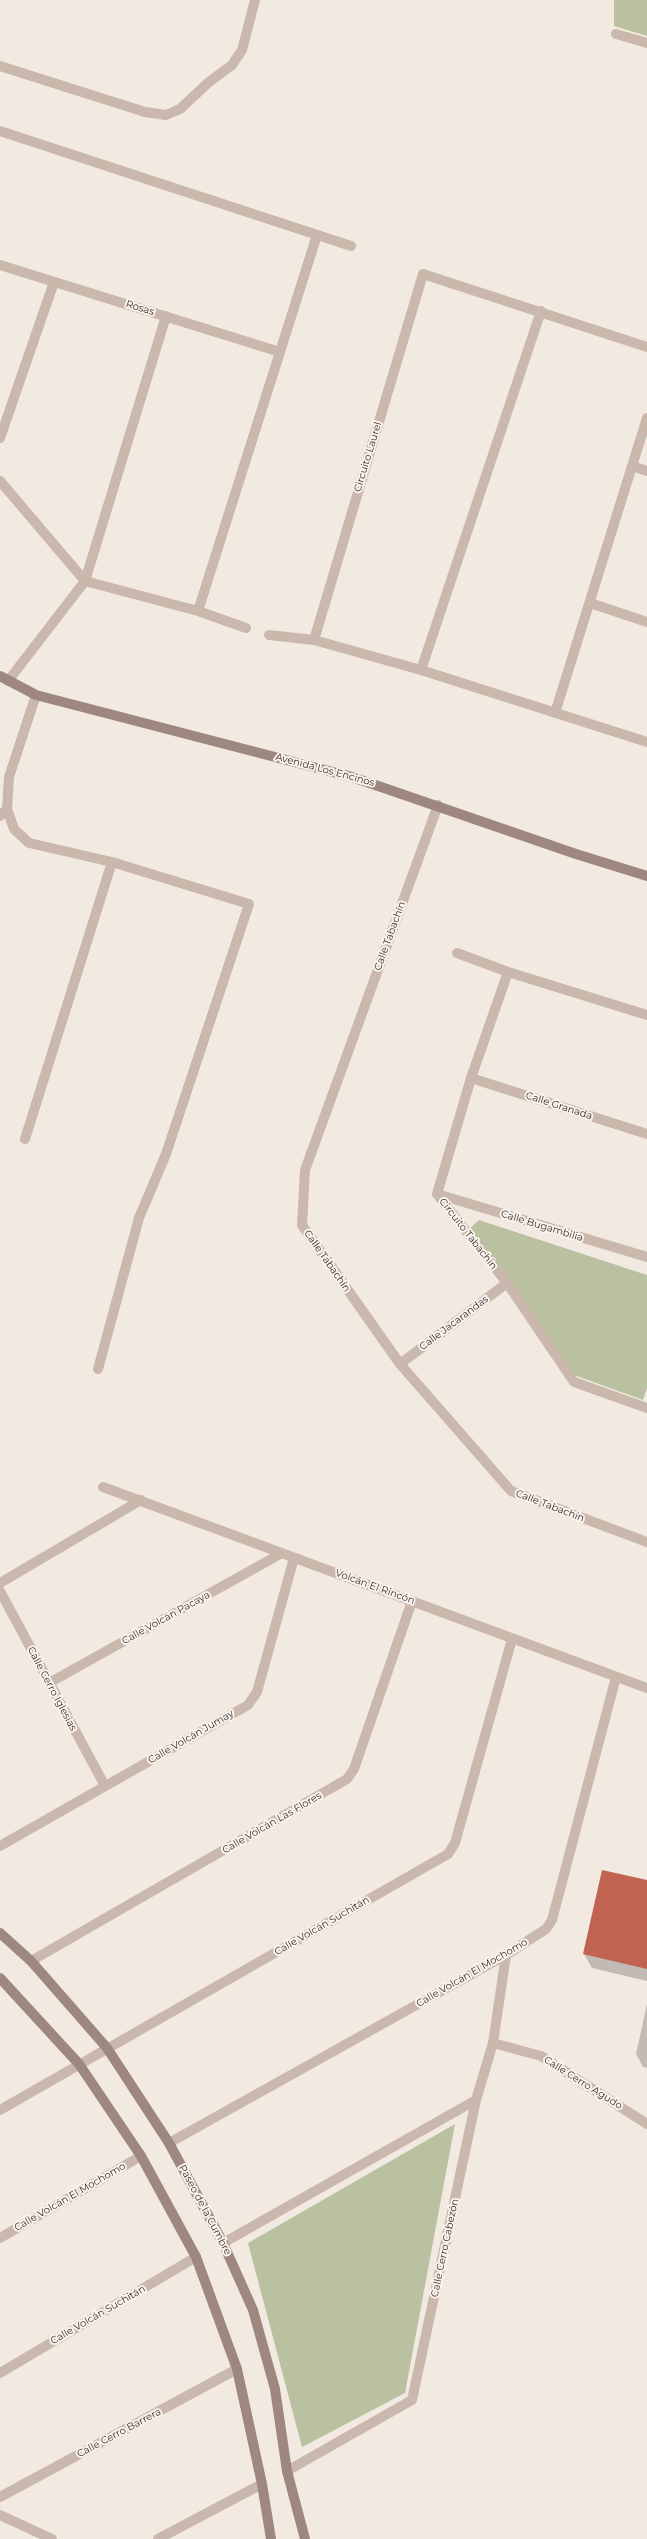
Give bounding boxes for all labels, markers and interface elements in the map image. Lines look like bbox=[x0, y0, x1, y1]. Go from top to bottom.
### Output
street label: Rosas bbox=[124, 298, 156, 318]
street label: Circuito Laurel bbox=[352, 421, 384, 493]
street label: Avenida Los Encinos bbox=[274, 751, 376, 789]
street label: Calle Tabachín bbox=[372, 900, 408, 972]
street label: Calle Granada bbox=[524, 1090, 594, 1122]
street label: Circuito Tabachin bbox=[436, 1196, 500, 1272]
street label: Calle Bugambilia bbox=[499, 1208, 585, 1244]
street label: Calle Tabachín bbox=[301, 1228, 353, 1294]
street label: Calle Jacarandas bbox=[417, 1293, 491, 1353]
street label: Calle Tabachín bbox=[514, 1487, 586, 1525]
street label: Volcán El Rincón bbox=[334, 1567, 416, 1607]
street label: Calle Volcán Pacaya bbox=[120, 1589, 212, 1647]
street label: Calle Cerro Iglesias bbox=[25, 1645, 79, 1733]
street label: Calle Volcán Jumay bbox=[146, 1708, 236, 1766]
street label: Calle Volcán Las Flores bbox=[220, 1790, 324, 1856]
street label: Calle Volcán Suchitán bbox=[272, 1894, 372, 1958]
street label: Calle Volcán El Mochomo bbox=[414, 1936, 530, 2010]
street label: Calle Cerro Agudo bbox=[542, 2054, 624, 2112]
street label: Calle Volcán El Mochomo bbox=[12, 2160, 128, 2234]
street label: Paseo de la Cumbre bbox=[176, 2163, 234, 2257]
street label: Calle Cerro Cabezón bbox=[429, 2198, 461, 2298]
street label: Calle Volcán Suchitán bbox=[48, 2283, 148, 2347]
street label: Calle Cerro Barrera bbox=[75, 2406, 163, 2460]

